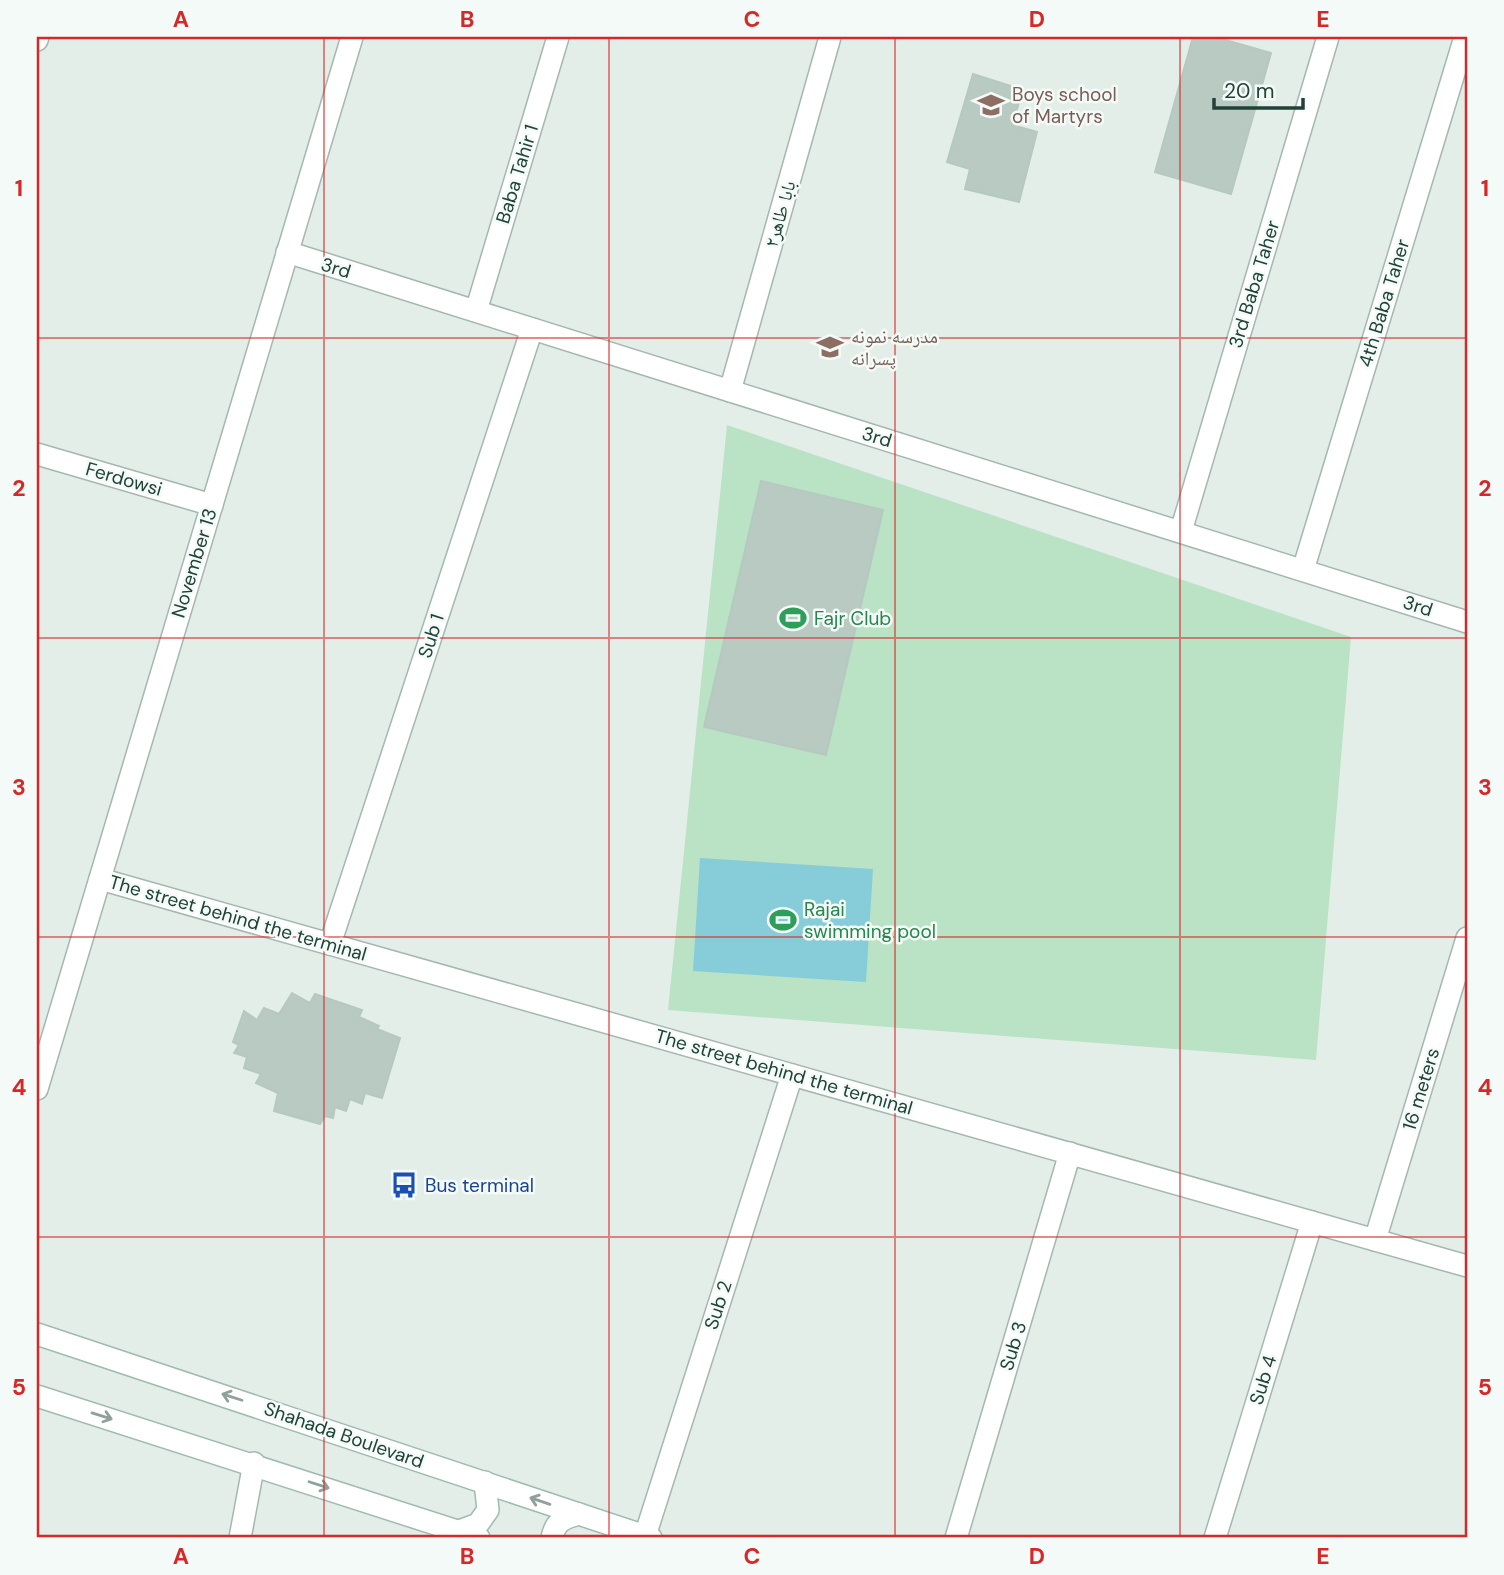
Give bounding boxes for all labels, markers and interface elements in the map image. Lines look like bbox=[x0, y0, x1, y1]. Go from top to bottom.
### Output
text: A bbox=[173, 4, 189, 34]
text: B bbox=[460, 4, 474, 34]
text: C bbox=[744, 4, 760, 34]
text: D bbox=[1029, 4, 1045, 34]
text: E bbox=[1316, 4, 1330, 34]
scale bar bbox=[1214, 66, 1303, 110]
text: 20 m bbox=[1224, 77, 1275, 105]
place label: Boys school of Martyrs bbox=[1012, 82, 1117, 129]
school or university icon: Boys school of Martyrs bbox=[976, 90, 1006, 120]
street label: Baba Tahir 1 bbox=[490, 121, 544, 227]
text: 1 bbox=[15, 173, 23, 203]
text: 1 bbox=[1481, 173, 1489, 203]
street label: بابا طاهر۲ bbox=[759, 178, 801, 250]
street label: 3rd Baba Taher bbox=[1223, 217, 1285, 351]
street label: 4th Baba Taher bbox=[1353, 236, 1415, 370]
street label: 3rd bbox=[318, 252, 354, 284]
place label: مدرسه نمونه پسرانه bbox=[851, 324, 938, 371]
school or university icon: مدرسه نمونه پسرانه bbox=[815, 332, 845, 362]
street label: 3rd bbox=[859, 421, 895, 453]
street label: Ferdowsi bbox=[83, 456, 165, 502]
text: 2 bbox=[12, 473, 26, 503]
text: 2 bbox=[1478, 473, 1492, 503]
street label: November 13 bbox=[166, 505, 222, 621]
street label: 3rd bbox=[1400, 590, 1436, 622]
sports icon: Fajr Club bbox=[778, 603, 808, 633]
place label: Fajr Club bbox=[814, 606, 891, 631]
street label: Sub 1 bbox=[412, 611, 450, 661]
text: 3 bbox=[12, 772, 26, 802]
text: 3 bbox=[1478, 772, 1492, 802]
street label: The street behind the terminal bbox=[106, 869, 370, 967]
place label: Rajai swimming pool bbox=[804, 897, 936, 944]
sports icon: Rajai swimming pool bbox=[768, 905, 798, 935]
street label: The street behind the terminal bbox=[652, 1023, 916, 1121]
street label: 16 meters bbox=[1397, 1045, 1445, 1133]
text: 4 bbox=[12, 1072, 27, 1102]
text: 4 bbox=[1478, 1072, 1493, 1102]
bus stop icon: Bus terminal bbox=[389, 1170, 419, 1200]
place label: Bus terminal bbox=[425, 1173, 534, 1198]
street label: Sub 2 bbox=[698, 1277, 738, 1333]
street label: Sub 3 bbox=[994, 1318, 1032, 1374]
street label: Sub 4 bbox=[1244, 1352, 1282, 1408]
text: 5 bbox=[12, 1372, 26, 1402]
text: 5 bbox=[1478, 1372, 1492, 1402]
one-way arrow bbox=[221, 1390, 243, 1402]
street label: Shahada Boulevard bbox=[261, 1396, 427, 1474]
one-way arrow bbox=[91, 1410, 113, 1423]
one-way arrow bbox=[307, 1480, 329, 1492]
one-way arrow bbox=[529, 1494, 551, 1507]
text: A bbox=[173, 1541, 189, 1571]
text: B bbox=[460, 1541, 474, 1571]
text: C bbox=[744, 1541, 760, 1571]
text: D bbox=[1029, 1541, 1045, 1571]
text: E bbox=[1316, 1541, 1330, 1571]

